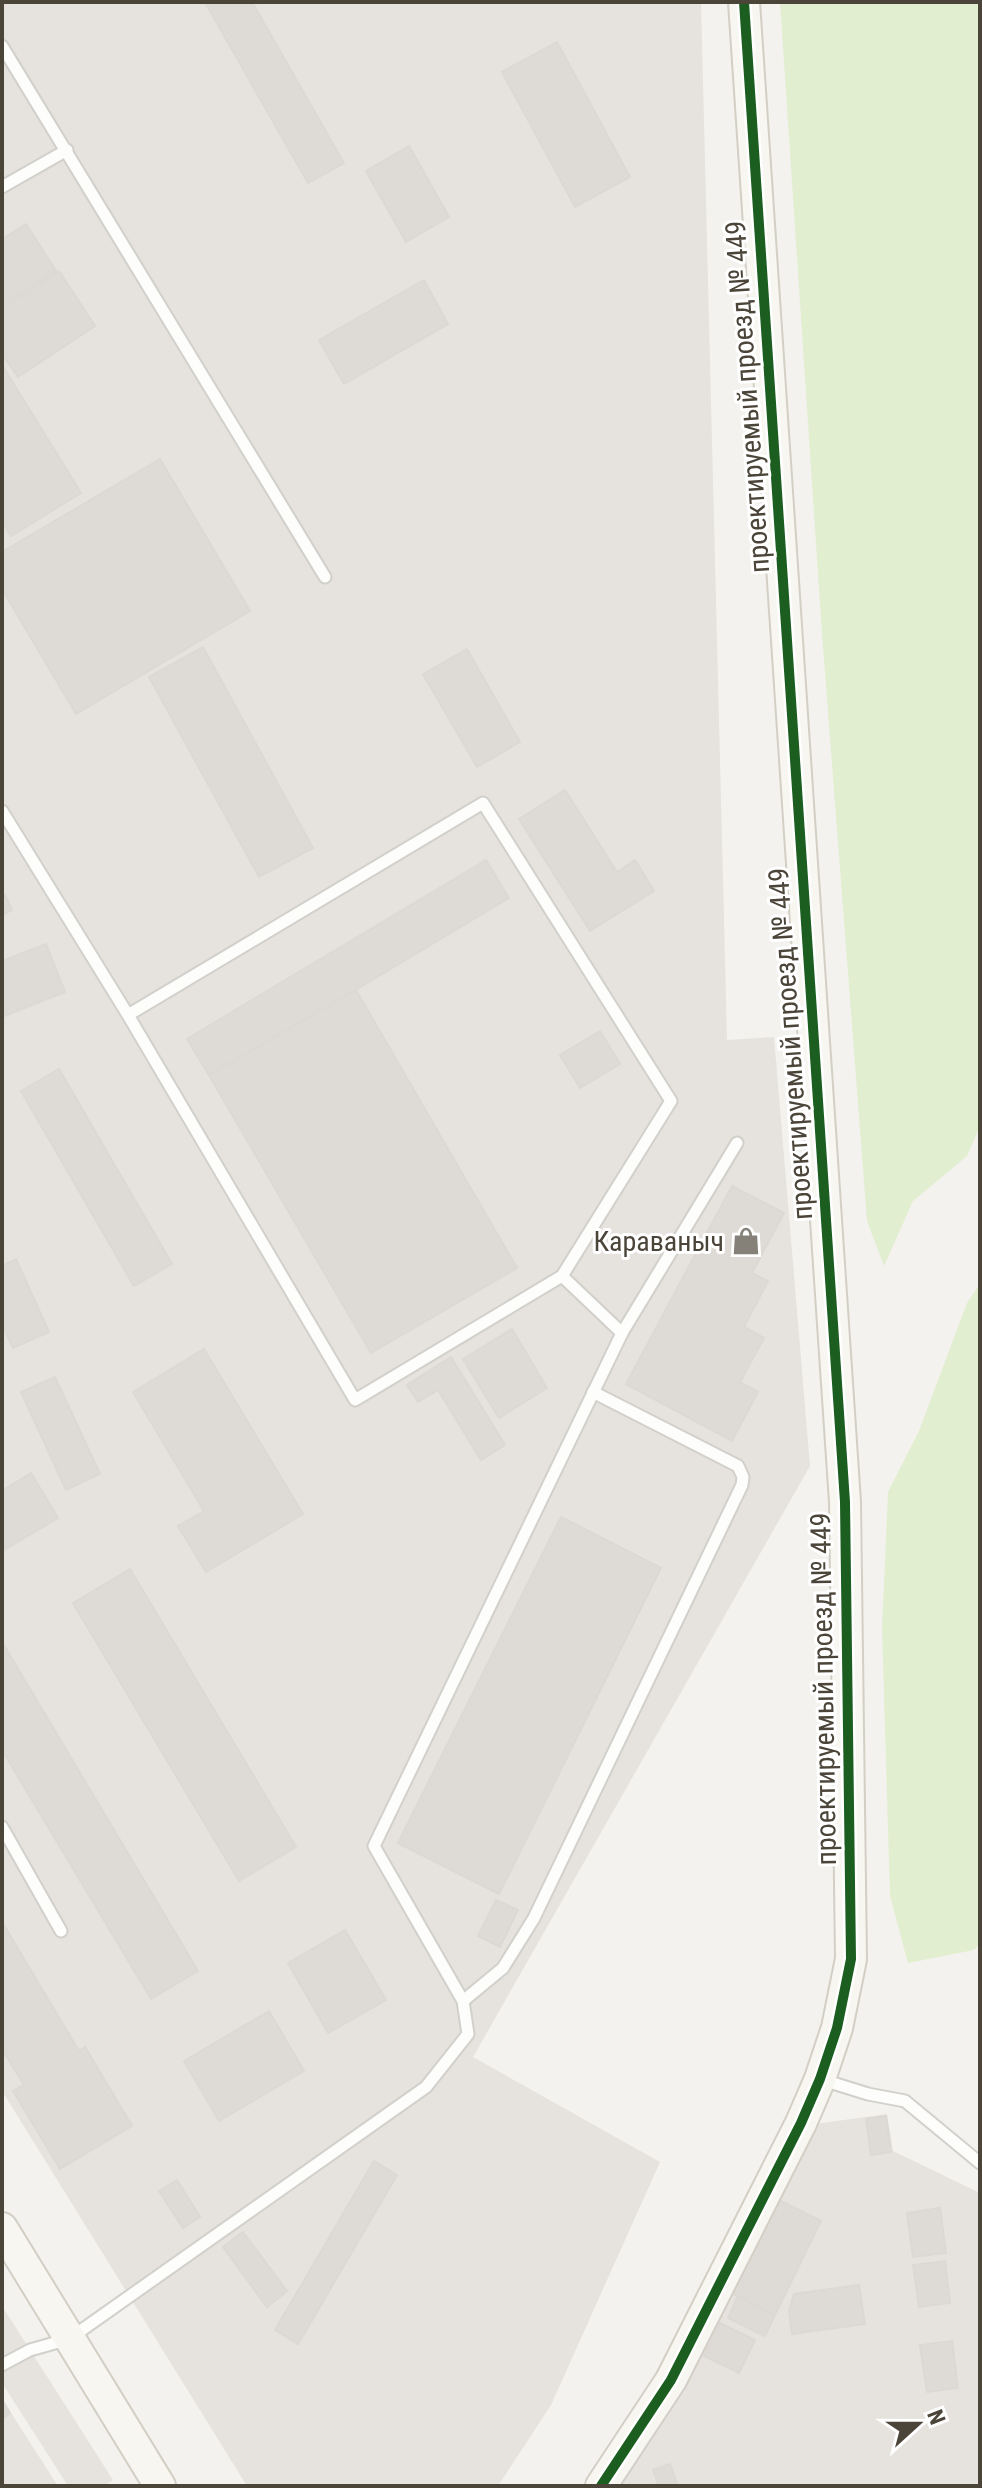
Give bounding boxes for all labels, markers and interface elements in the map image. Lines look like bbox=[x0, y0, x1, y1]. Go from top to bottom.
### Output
street label: проектируемый проезд № 449 bbox=[719, 220, 776, 574]
street label: проектируемый проезд № 449 bbox=[762, 867, 819, 1221]
place label: Караваныч bbox=[593, 1225, 724, 1258]
shop icon: Караваныч bbox=[731, 1226, 761, 1256]
street label: проектируемый проезд № 449 bbox=[804, 1512, 843, 1866]
north arrow bbox=[878, 2384, 958, 2464]
text: N bbox=[922, 2406, 950, 2428]

